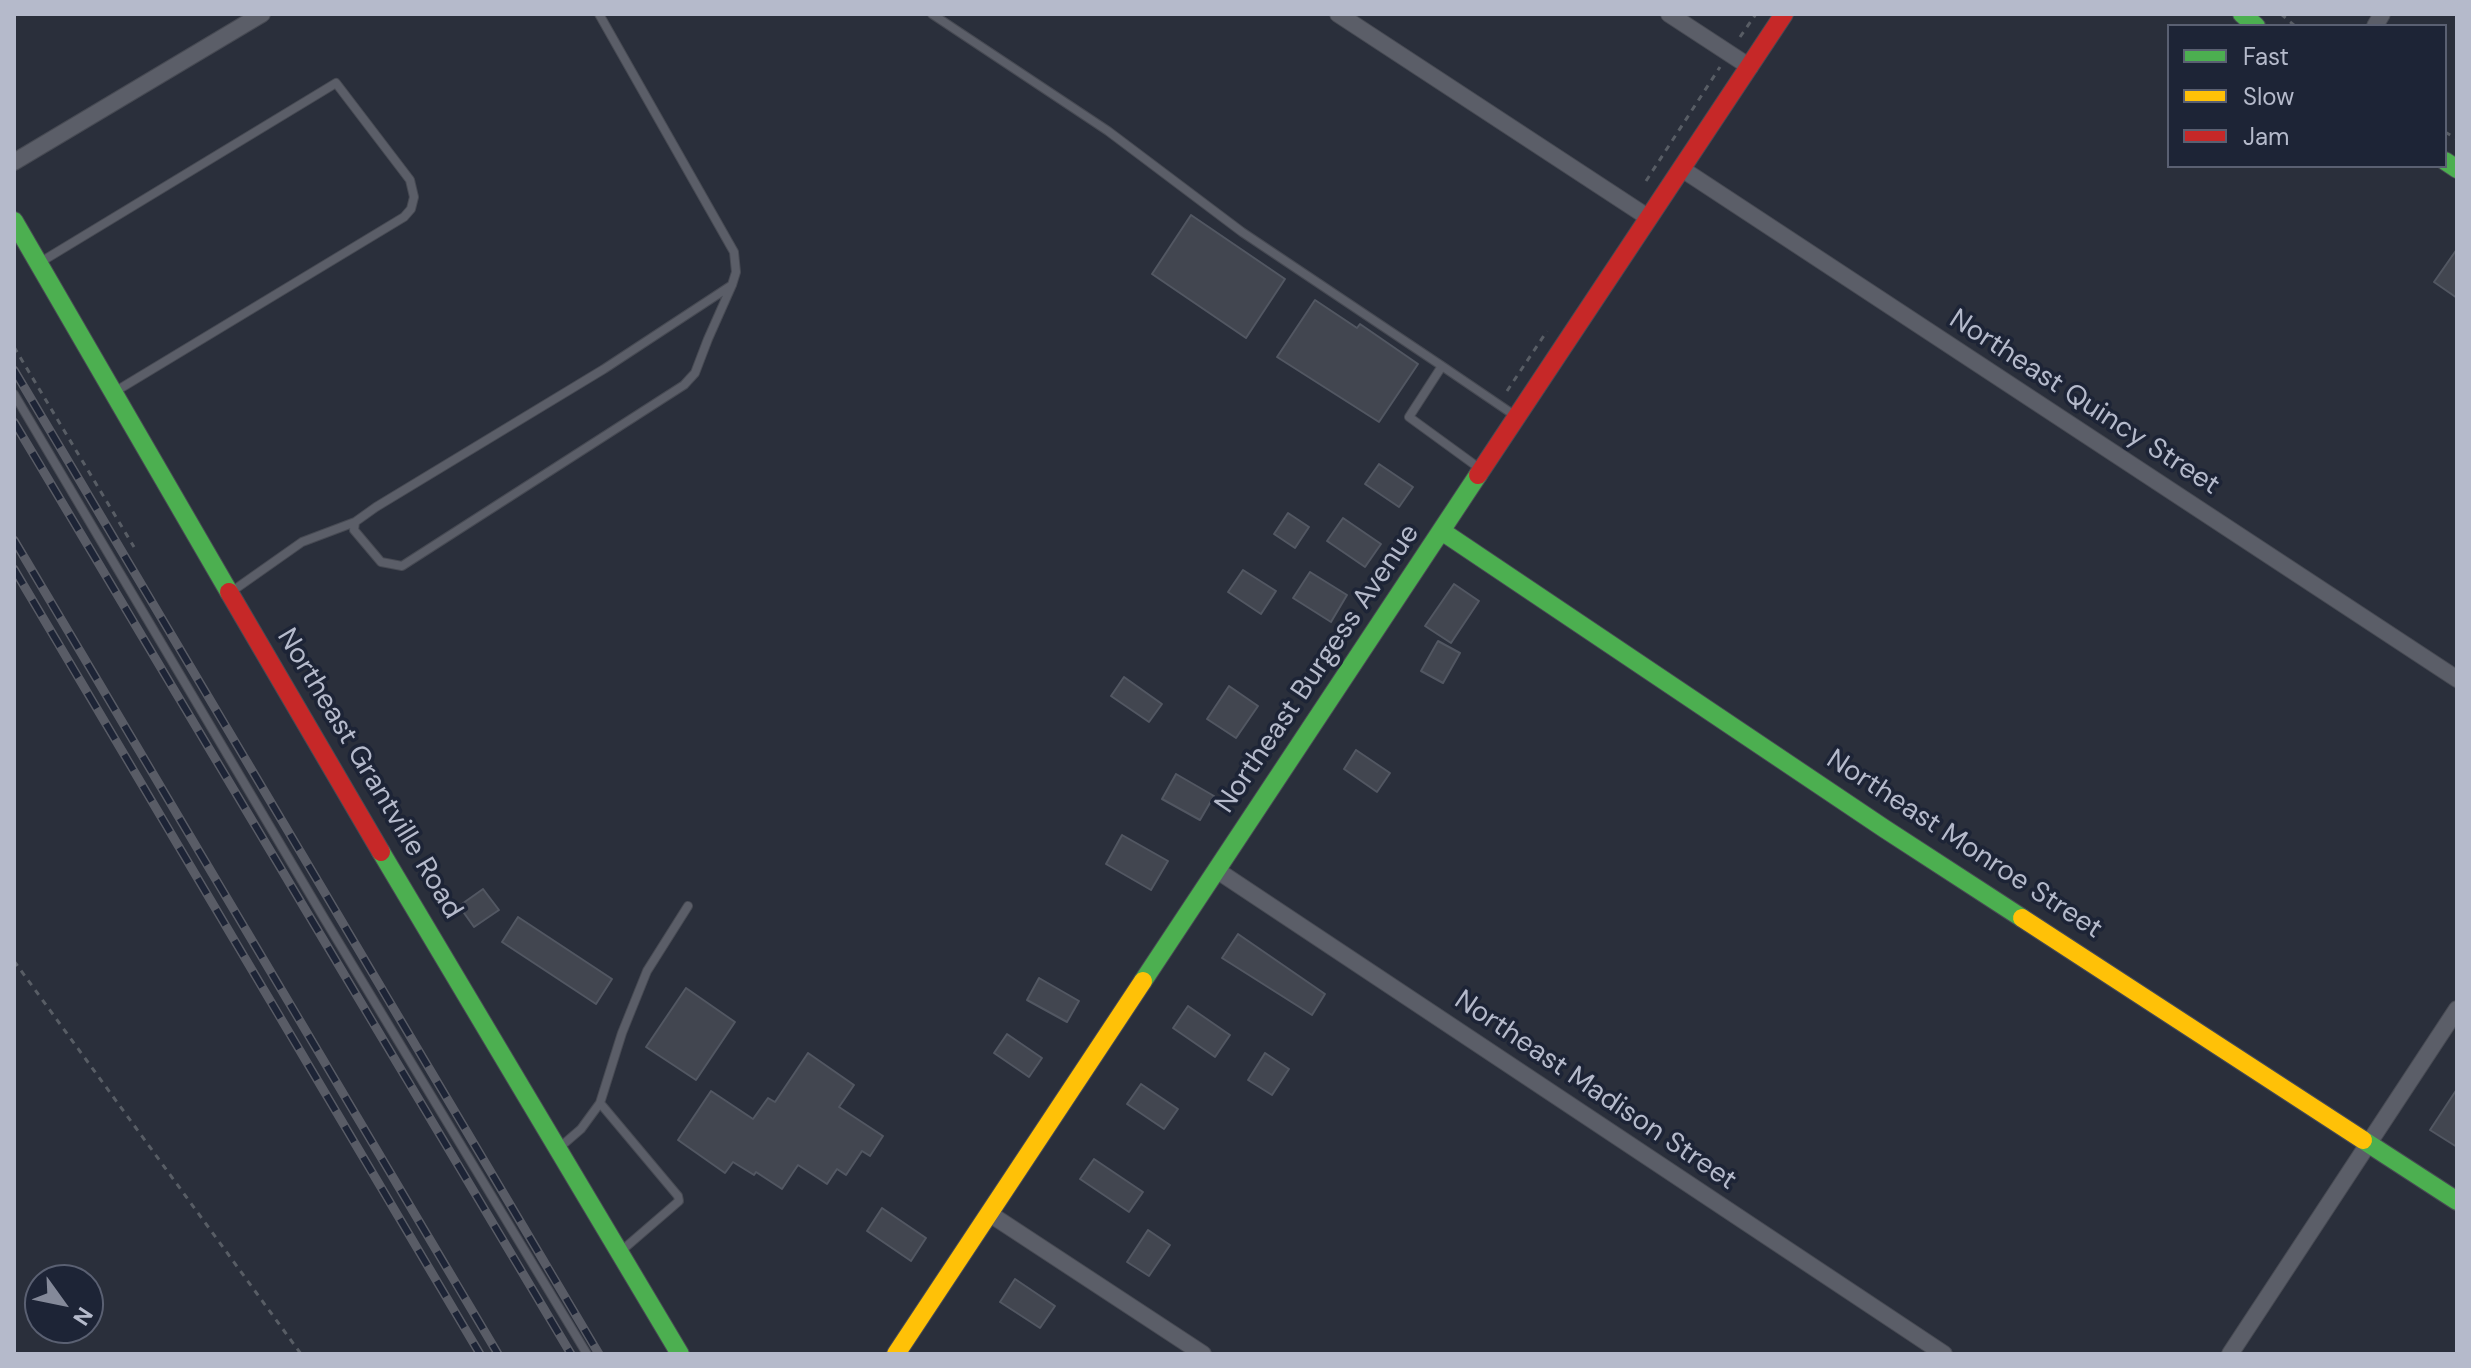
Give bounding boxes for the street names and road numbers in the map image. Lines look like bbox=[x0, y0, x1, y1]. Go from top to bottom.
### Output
street label: Northeast Quincy Street bbox=[1943, 303, 2225, 503]
street label: Northeast Burgess Avenue bbox=[1209, 518, 1427, 820]
street label: Northeast Grantville Road bbox=[269, 623, 469, 925]
street label: Northeast Monroe Street bbox=[1820, 743, 2108, 947]
street label: Northeast Madison Street bbox=[1448, 984, 1742, 1198]

